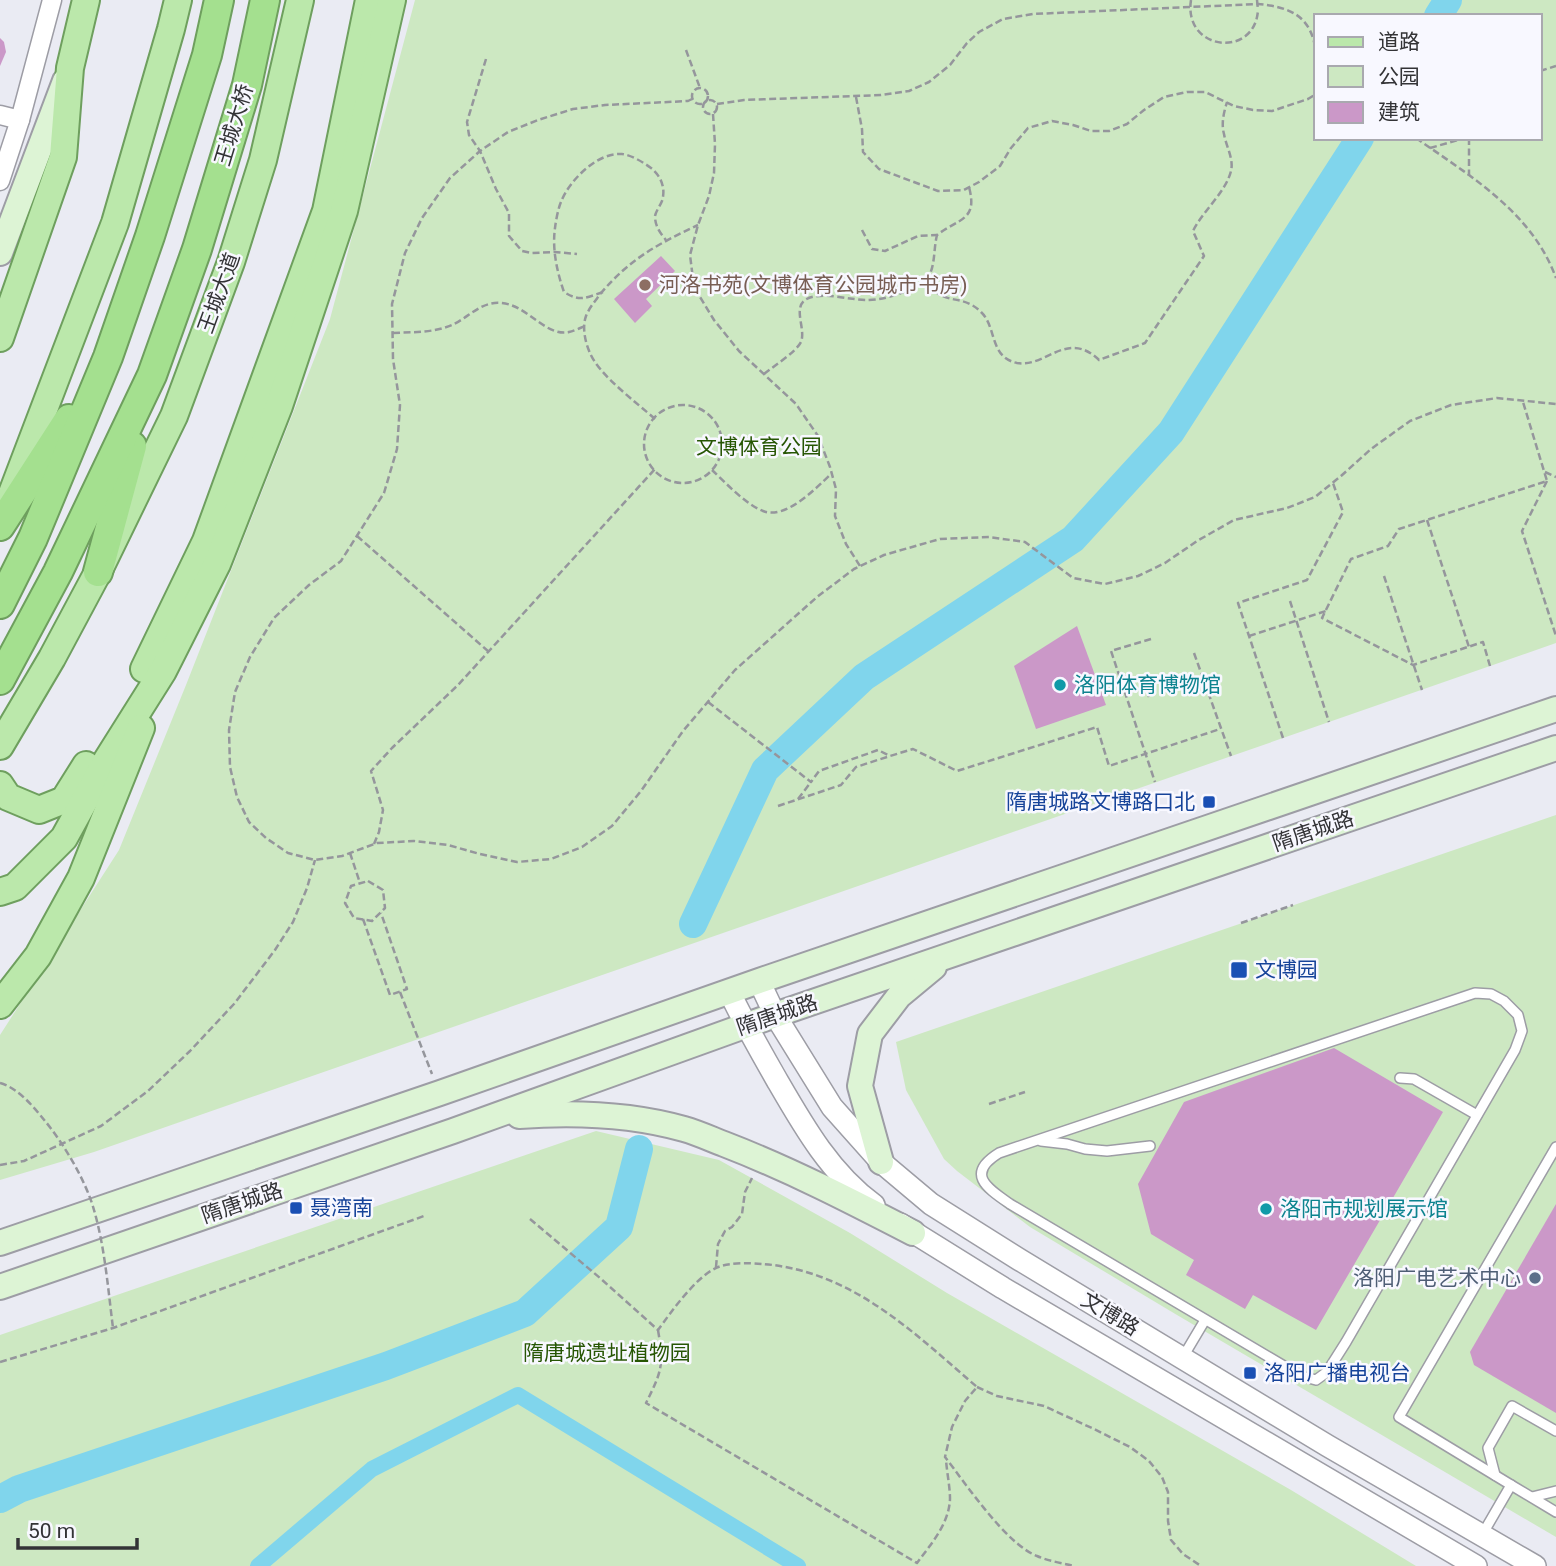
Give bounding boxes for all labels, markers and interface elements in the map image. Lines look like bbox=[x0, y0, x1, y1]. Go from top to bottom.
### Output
legend bbox=[1314, 14, 1542, 140]
text: 道路 bbox=[1378, 30, 1420, 54]
text: 公园 bbox=[1378, 65, 1420, 89]
street label: 王城大桥 bbox=[210, 81, 258, 169]
text: 建筑 bbox=[1378, 100, 1420, 124]
street label: 王城大道 bbox=[193, 249, 245, 337]
place label: 河洛书苑(文博体育公园城市书房) bbox=[659, 273, 968, 297]
marker: 河洛书苑(文博体育公园城市书房) bbox=[637, 277, 653, 293]
park label: 文博体育公园 bbox=[696, 435, 822, 459]
place label: 洛阳体育博物馆 bbox=[1074, 673, 1221, 697]
marker: 洛阳体育博物馆 bbox=[1052, 677, 1068, 693]
place label: 隋唐城路文博路口北 bbox=[1006, 790, 1195, 814]
marker: 隋唐城路文博路口北 bbox=[1201, 794, 1217, 810]
street label: 隋唐城路 bbox=[1269, 806, 1357, 856]
place label: 文博园 bbox=[1255, 958, 1318, 982]
marker: 文博园 bbox=[1229, 960, 1249, 980]
street label: 隋唐城路 bbox=[733, 990, 821, 1040]
street label: 隋唐城路 bbox=[198, 1178, 286, 1228]
place label: 聂湾南 bbox=[310, 1196, 373, 1220]
place label: 洛阳市规划展示馆 bbox=[1280, 1197, 1448, 1221]
marker: 聂湾南 bbox=[288, 1200, 304, 1216]
marker: 洛阳市规划展示馆 bbox=[1258, 1201, 1274, 1217]
place label: 洛阳广电艺术中心 bbox=[1353, 1266, 1521, 1290]
marker: 洛阳广电艺术中心 bbox=[1527, 1270, 1543, 1286]
street label: 文博路 bbox=[1077, 1287, 1143, 1341]
park label: 隋唐城遗址植物园 bbox=[523, 1341, 691, 1365]
place label: 洛阳广播电视台 bbox=[1264, 1361, 1411, 1385]
marker: 洛阳广播电视台 bbox=[1242, 1365, 1258, 1381]
scale bar bbox=[18, 1506, 136, 1550]
text: 50 m bbox=[28, 1519, 75, 1543]

